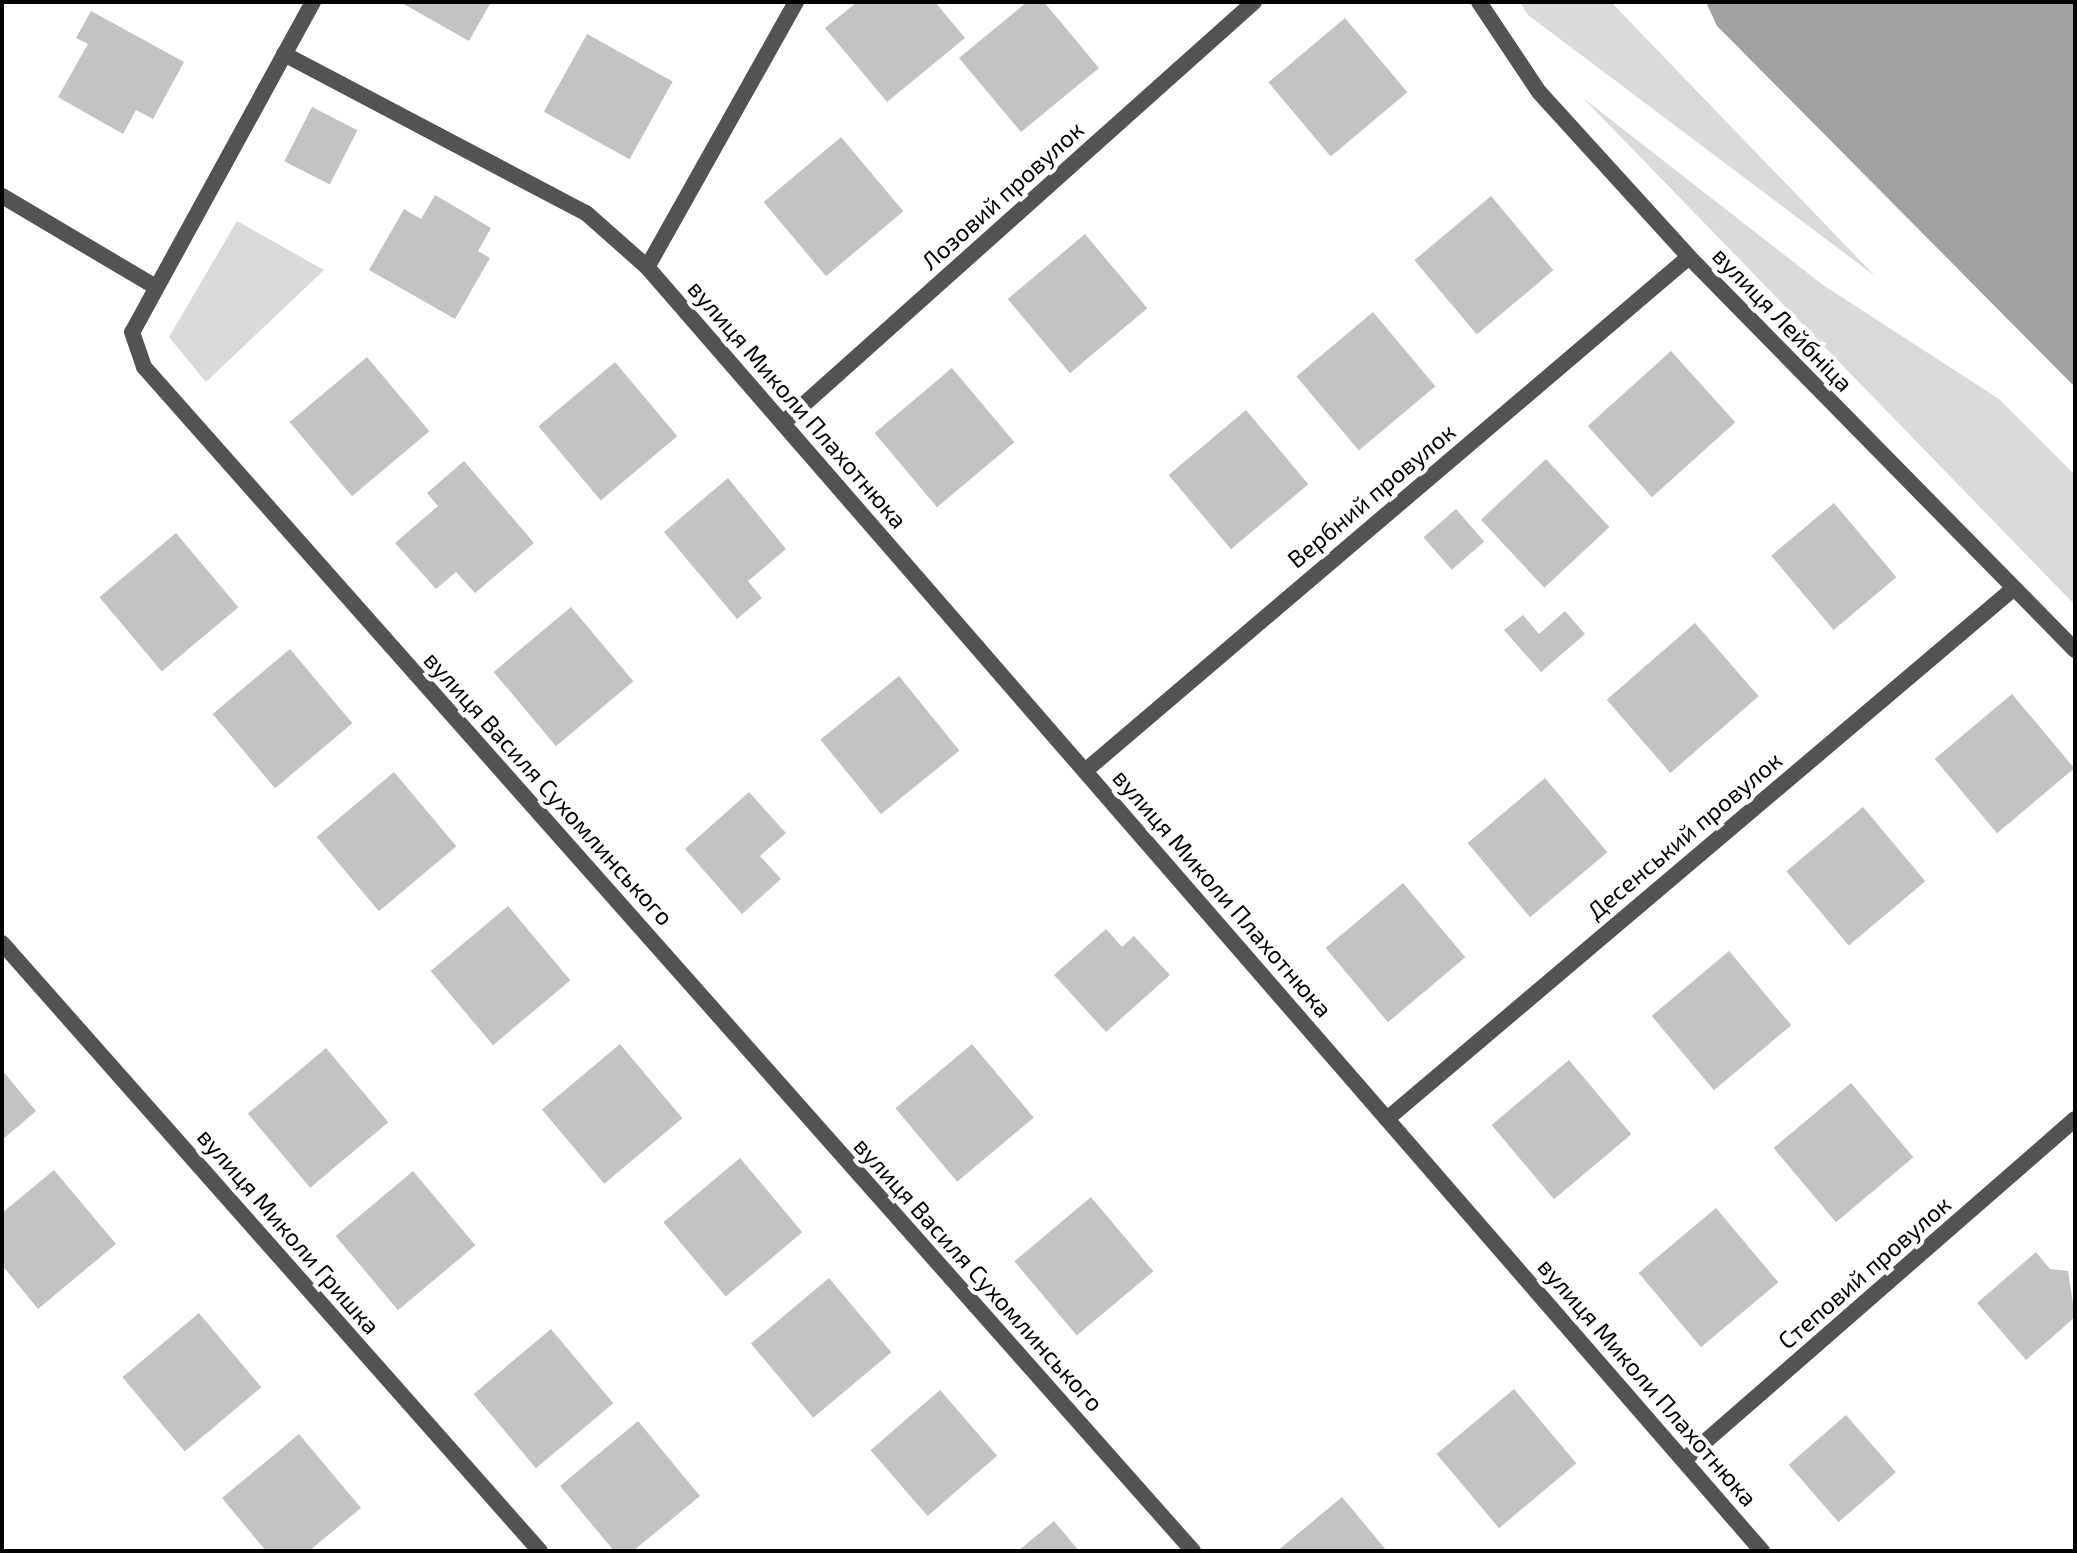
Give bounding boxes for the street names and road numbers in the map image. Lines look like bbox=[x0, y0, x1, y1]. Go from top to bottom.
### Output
street label: Лозовий провулок bbox=[915, 115, 1089, 275]
street label: вулиця Лейбніца bbox=[1707, 241, 1859, 397]
street label: вулиця Миколи Плахотнюка bbox=[682, 274, 914, 534]
street label: Вербний провулок bbox=[1281, 417, 1461, 573]
street label: вулиця Василя Сухомлинського bbox=[418, 645, 680, 931]
street label: Десенський провулок bbox=[1581, 745, 1787, 925]
street label: вулиця Миколи Плахотнюка bbox=[1107, 763, 1339, 1023]
street label: вулиця Миколи Гришка bbox=[192, 1122, 386, 1340]
street label: вулиця Василя Сухомлинського bbox=[848, 1131, 1110, 1417]
street label: Степовий провулок bbox=[1772, 1189, 1956, 1355]
street label: вулиця Миколи Плахотнюка bbox=[1532, 1252, 1764, 1512]

